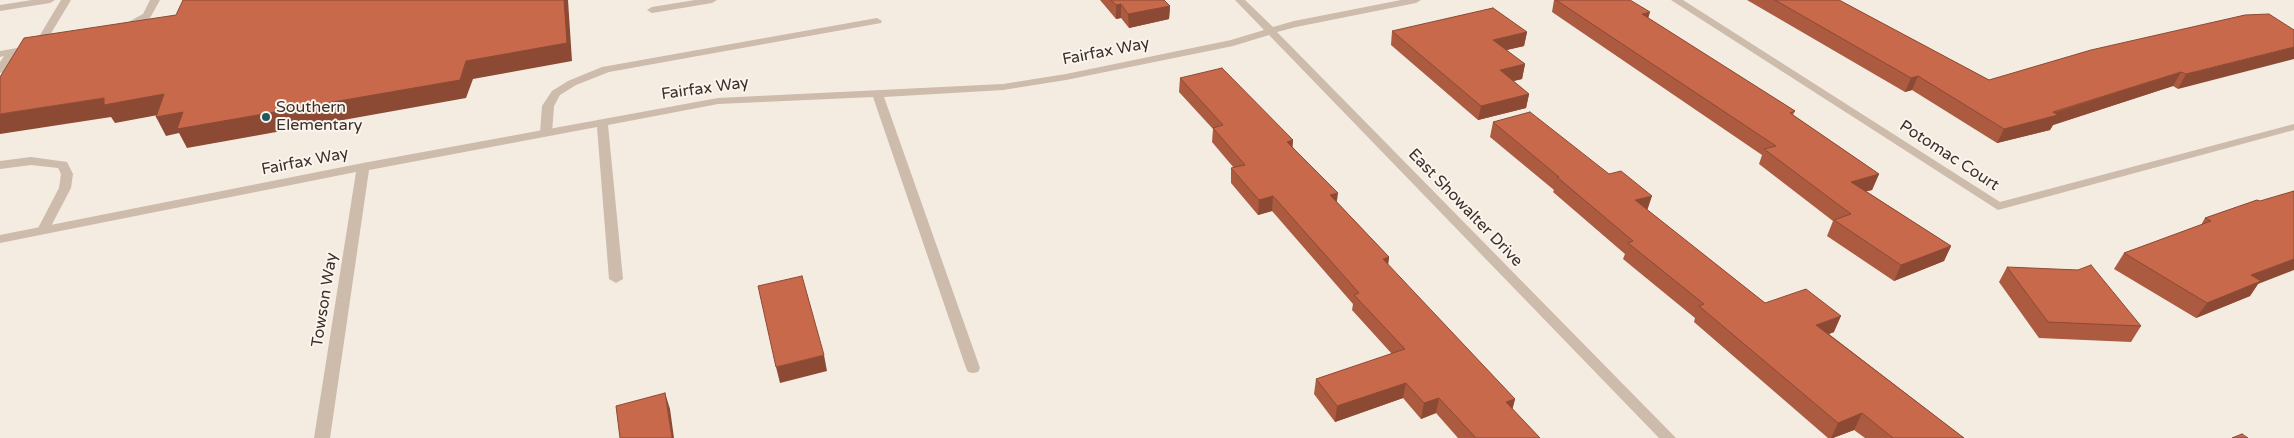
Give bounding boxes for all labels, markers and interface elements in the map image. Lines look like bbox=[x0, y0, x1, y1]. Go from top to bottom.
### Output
street label: Fairfax Way bbox=[1061, 34, 1151, 70]
street label: Fairfax Way bbox=[660, 73, 750, 105]
place label: Southern Elementary bbox=[276, 98, 362, 136]
marker: Southern Elementary bbox=[260, 111, 272, 123]
street label: Potomac Court bbox=[1896, 117, 2002, 195]
street label: Fairfax Way bbox=[260, 144, 350, 180]
street label: East Showalter Drive bbox=[1404, 145, 1526, 271]
street label: Towson Way bbox=[308, 251, 342, 349]

